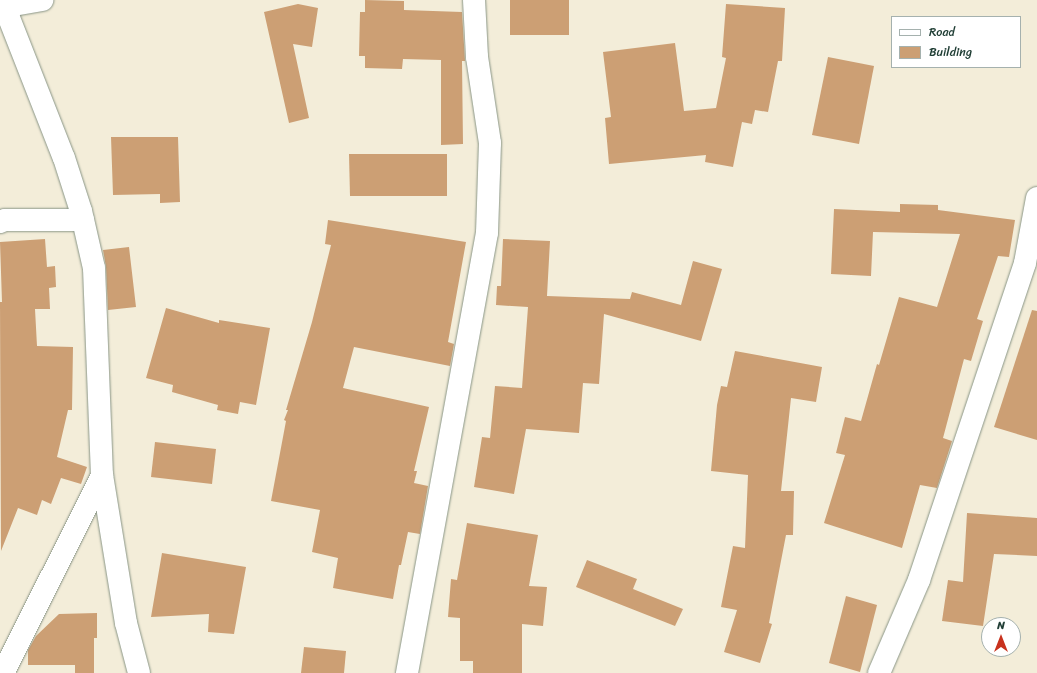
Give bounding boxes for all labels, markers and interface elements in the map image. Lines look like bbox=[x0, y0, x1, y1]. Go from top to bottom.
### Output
legend bbox=[891, 16, 1021, 68]
text: Road bbox=[929, 21, 955, 43]
text: Building bbox=[929, 41, 972, 63]
text: N bbox=[997, 616, 1005, 635]
north arrow bbox=[981, 617, 1021, 657]

